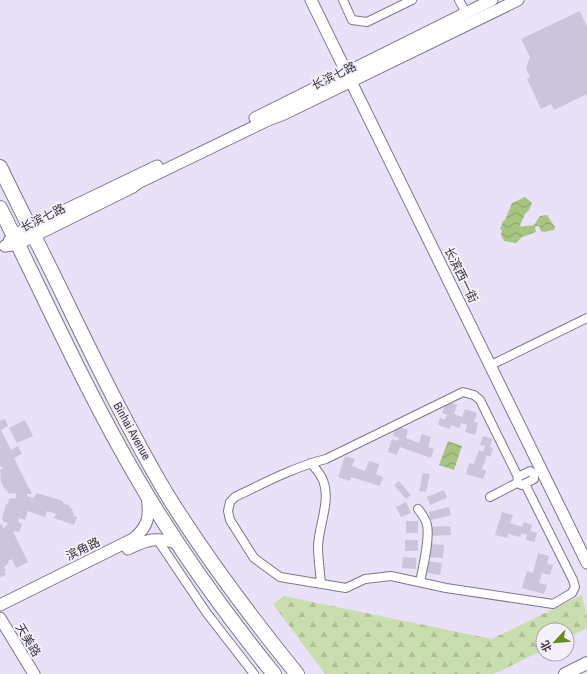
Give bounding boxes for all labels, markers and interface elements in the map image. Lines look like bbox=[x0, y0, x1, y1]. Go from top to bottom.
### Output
street label: 长滨七路 bbox=[309, 58, 359, 94]
street label: 长滨七路 bbox=[18, 200, 68, 236]
street label: 长滨西一街 bbox=[441, 245, 481, 305]
street label: Binhai Avenue bbox=[110, 399, 154, 463]
street label: 滨角路 bbox=[63, 534, 103, 564]
street label: 天美路 bbox=[12, 620, 44, 660]
north arrow bbox=[535, 622, 575, 662]
text: 北 bbox=[537, 638, 555, 654]

